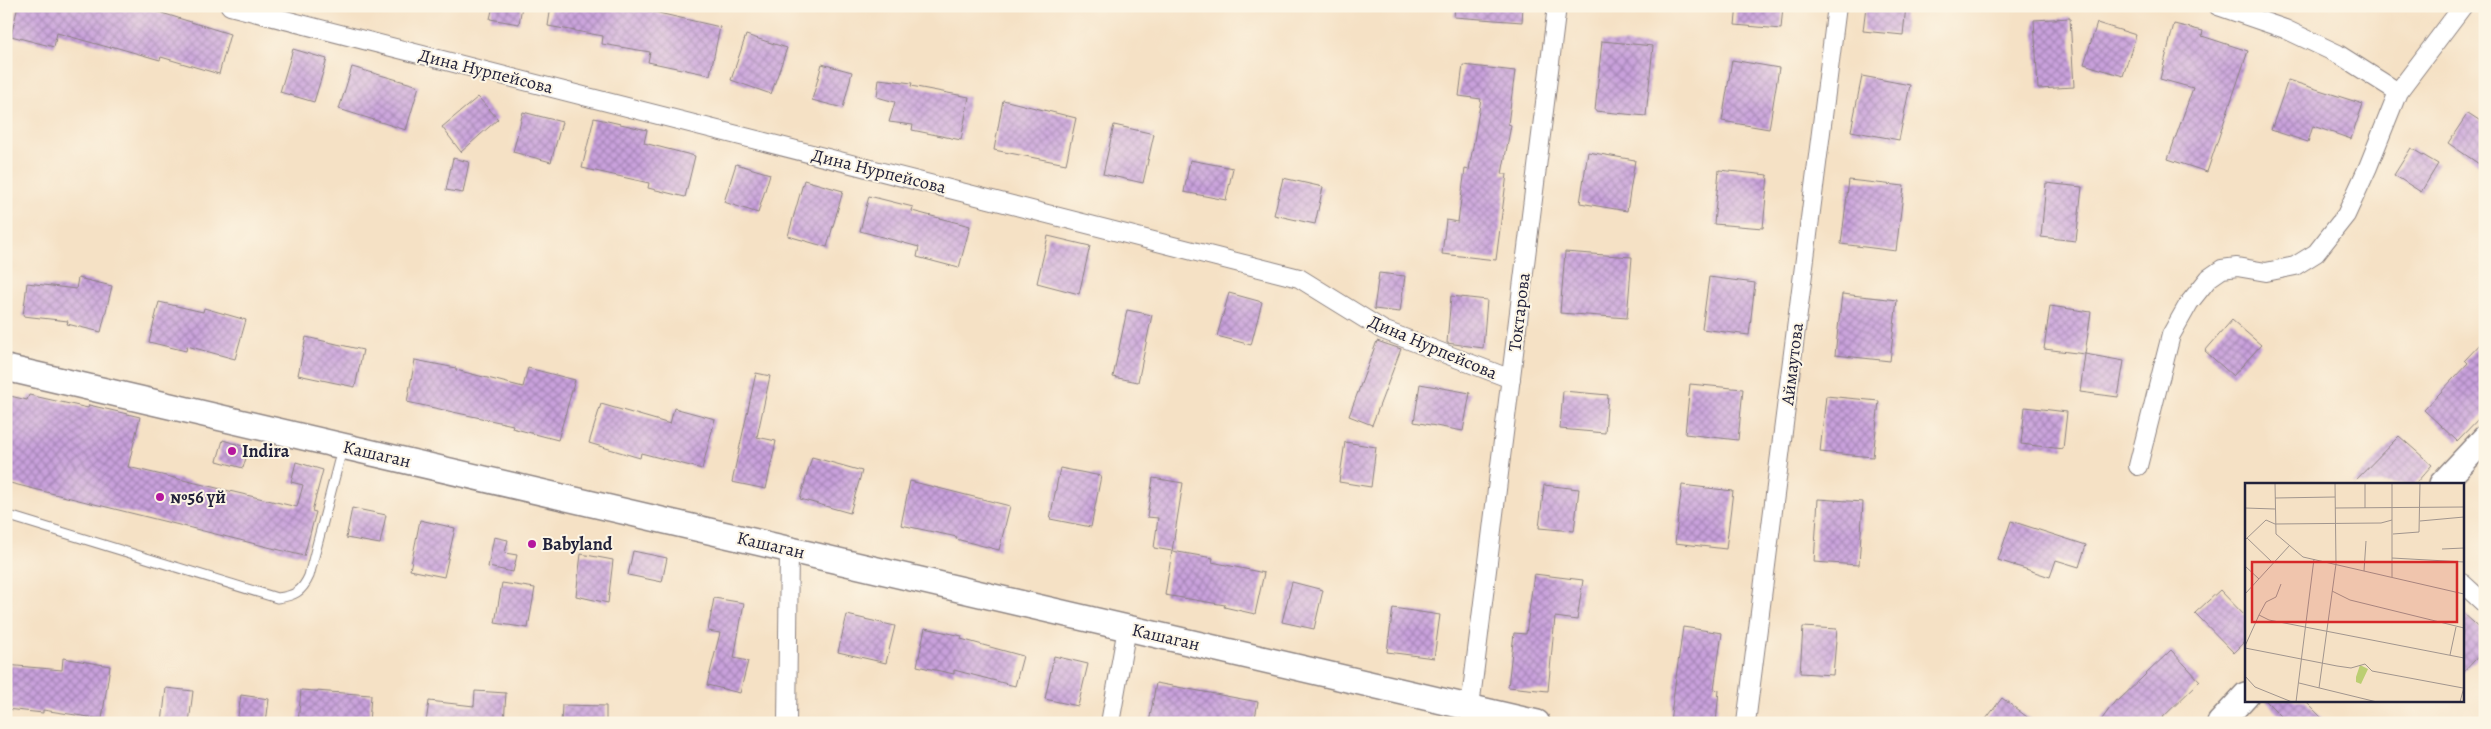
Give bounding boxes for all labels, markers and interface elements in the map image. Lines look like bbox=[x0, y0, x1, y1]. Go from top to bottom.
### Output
street label: Дина Нурпейсова bbox=[416, 43, 556, 99]
street label: Дина Нурпейсова bbox=[809, 143, 949, 199]
street label: Токтарова bbox=[1502, 271, 1536, 353]
street label: Дина Нурпейсова bbox=[1365, 309, 1502, 385]
street label: Аймаутова bbox=[1775, 321, 1809, 408]
street label: Кашаган bbox=[341, 435, 413, 473]
place label: Indira bbox=[242, 439, 290, 463]
marker: Indira bbox=[226, 445, 238, 457]
inset map bbox=[2245, 483, 2464, 702]
place label: №56 үй bbox=[170, 485, 226, 509]
marker: №56 үй bbox=[154, 491, 166, 503]
street label: Кашаган bbox=[735, 526, 807, 564]
place label: Babyland bbox=[542, 532, 613, 556]
marker: Babyland bbox=[526, 538, 538, 550]
street label: Кашаган bbox=[1130, 618, 1202, 656]

